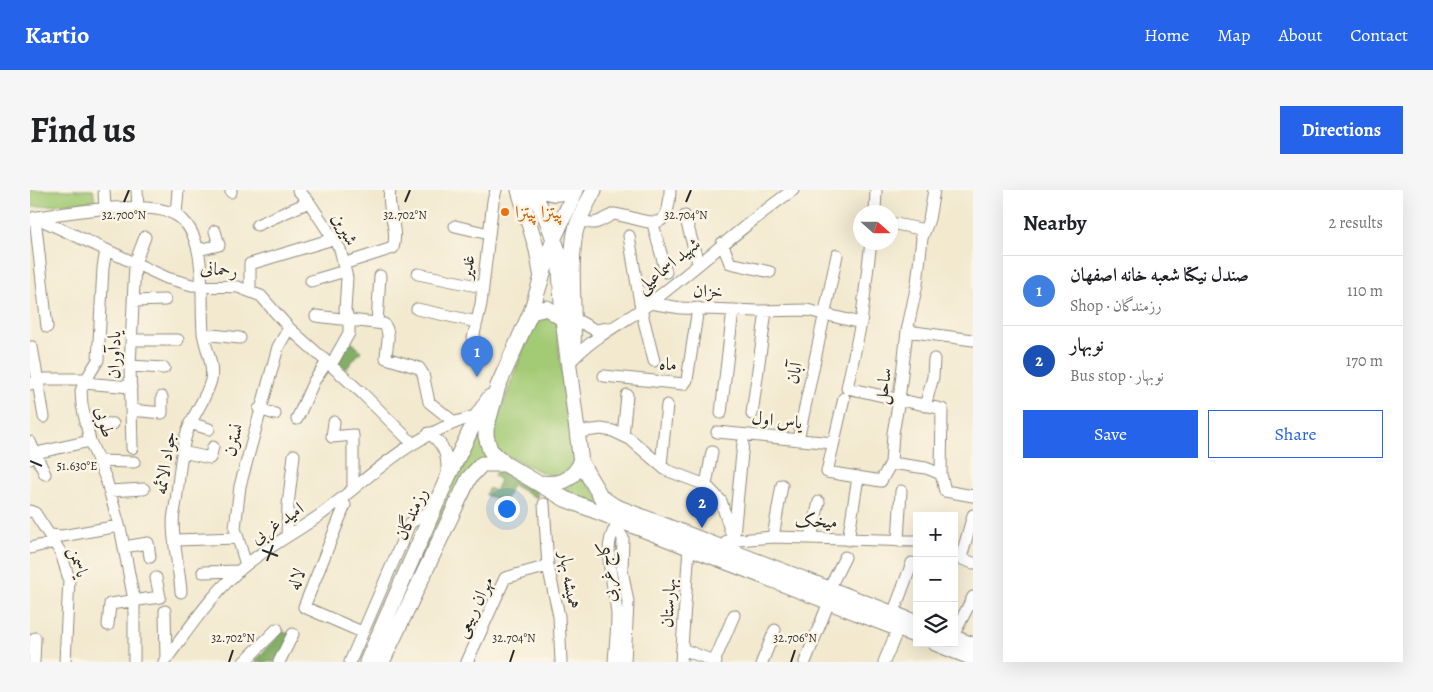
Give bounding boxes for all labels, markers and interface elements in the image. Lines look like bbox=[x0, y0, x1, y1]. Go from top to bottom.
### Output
text: Kartio bbox=[25, 19, 89, 51]
text: Home bbox=[1144, 23, 1189, 47]
text: Map bbox=[1217, 23, 1250, 47]
text: About bbox=[1278, 23, 1322, 47]
text: Contact bbox=[1350, 23, 1408, 47]
text: Find us bbox=[30, 106, 136, 154]
button: Directions bbox=[1280, 106, 1403, 154]
place label: پیتزا پیتزا bbox=[515, 200, 563, 226]
north arrow bbox=[853, 205, 898, 250]
marker: پیتزا پیتزا bbox=[499, 206, 511, 218]
text: 32.700°N bbox=[102, 207, 147, 223]
text: 32.702°N bbox=[383, 207, 427, 223]
text: 32.704°N bbox=[664, 207, 708, 223]
street label: شیرین bbox=[326, 208, 364, 250]
text: Nearby bbox=[1023, 209, 1086, 237]
text: 2 results bbox=[1328, 212, 1383, 234]
street label: شهید اسماعیلی bbox=[631, 232, 706, 299]
street label: غدیر bbox=[453, 254, 480, 282]
street label: رحمانی bbox=[199, 255, 239, 283]
text: صندل نیکتا شعبه خانه اصفهان bbox=[1070, 262, 1249, 288]
street label: خزان bbox=[693, 278, 723, 304]
text: 1 bbox=[1036, 280, 1042, 302]
text: 110 m bbox=[1347, 280, 1383, 302]
text: Shop · رزمندگان bbox=[1070, 295, 1162, 317]
street label: یادآوران bbox=[102, 329, 126, 379]
text: نوبهار bbox=[1070, 332, 1104, 358]
pin: 1 bbox=[461, 336, 493, 377]
text: 2 bbox=[1035, 350, 1043, 372]
text: 170 m bbox=[1346, 350, 1383, 372]
street label: ماه bbox=[658, 351, 678, 377]
street label: آبان bbox=[780, 358, 808, 386]
text: Bus stop · نوبهار bbox=[1070, 365, 1164, 387]
street label: ساحل bbox=[869, 366, 898, 406]
street label: طوبی bbox=[89, 404, 120, 440]
street label: یاس اول bbox=[750, 405, 805, 435]
button: Save bbox=[1023, 410, 1198, 458]
button: Share bbox=[1208, 410, 1383, 458]
street label: نسترن bbox=[217, 421, 249, 459]
street label: جواد الائمه bbox=[148, 430, 182, 496]
text: 51.630°E bbox=[57, 458, 97, 474]
street label: رزمندگان bbox=[389, 484, 433, 544]
pin: 2 bbox=[686, 487, 718, 528]
street label: امید غربی bbox=[246, 496, 309, 550]
your location bbox=[494, 496, 520, 522]
street label: میخک bbox=[794, 508, 838, 534]
map controls bbox=[913, 512, 958, 647]
button: + bbox=[913, 512, 958, 557]
street label: کاج غربی bbox=[590, 540, 626, 604]
street label: یاسمن bbox=[63, 544, 95, 582]
street label: همیشه بهار bbox=[553, 548, 586, 610]
button: − bbox=[913, 557, 958, 602]
street label: لاله bbox=[281, 565, 311, 593]
street label: مهران ربیعی bbox=[449, 572, 500, 642]
street label: بهارستان bbox=[654, 577, 682, 629]
button: layers bbox=[913, 602, 958, 647]
text: 32.702°N bbox=[211, 630, 255, 646]
text: 32.704°N bbox=[492, 630, 536, 646]
text: 32.706°N bbox=[773, 630, 817, 646]

